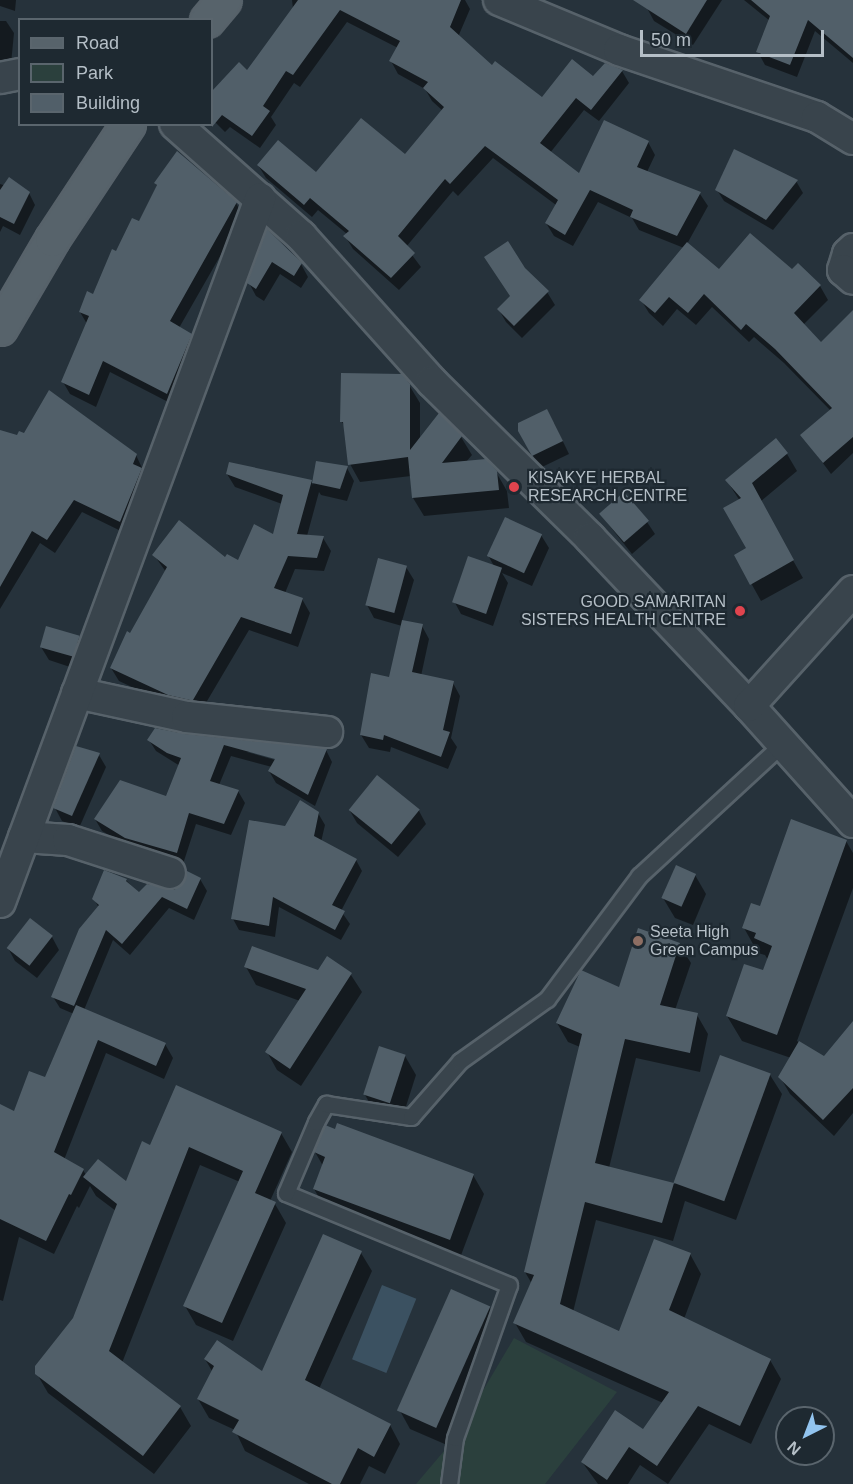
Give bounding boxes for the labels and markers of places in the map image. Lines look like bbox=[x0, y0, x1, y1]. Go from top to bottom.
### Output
place label: KISAKYE HERBAL RESEARCH CENTRE bbox=[528, 468, 687, 506]
marker: KISAKYE HERBAL RESEARCH CENTRE bbox=[505, 478, 523, 496]
place label: GOOD SAMARITAN SISTERS HEALTH CENTRE bbox=[521, 592, 726, 630]
marker: GOOD SAMARITAN SISTERS HEALTH CENTRE bbox=[731, 602, 749, 620]
place label: Seeta High Green Campus bbox=[650, 922, 758, 960]
marker: Seeta High Green Campus bbox=[631, 934, 645, 948]

